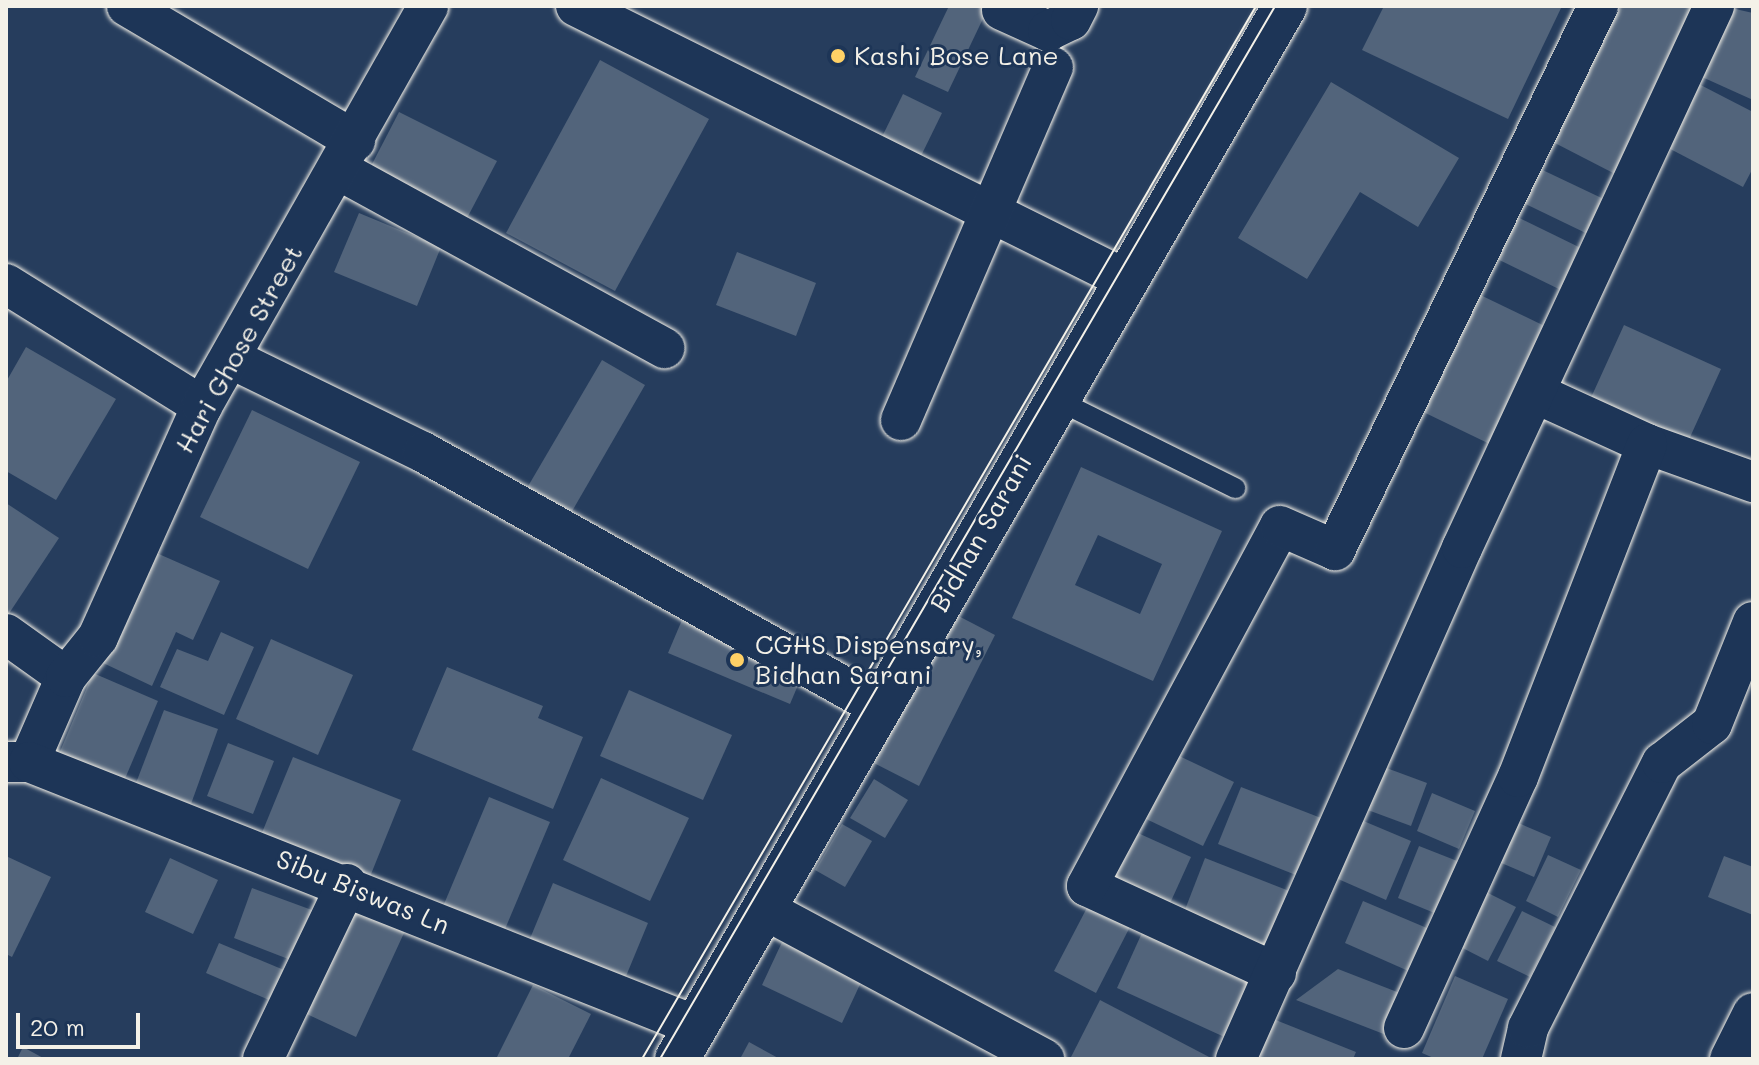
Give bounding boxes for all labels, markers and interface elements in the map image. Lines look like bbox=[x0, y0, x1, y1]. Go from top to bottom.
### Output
place label: Kashi Bose Lane bbox=[854, 40, 1059, 72]
marker: Kashi Bose Lane bbox=[829, 47, 847, 65]
street label: Hari Ghose Street bbox=[169, 239, 309, 459]
street label: Bidhan Sarani bbox=[923, 449, 1039, 617]
place label: CGHS Dispensary, Bidhan Sarani bbox=[755, 629, 983, 690]
marker: CGHS Dispensary, Bidhan Sarani bbox=[726, 649, 748, 671]
street label: Sibu Biswas Ln bbox=[272, 843, 454, 941]
scale bar bbox=[20, 997, 144, 1047]
text: 20 m bbox=[30, 1011, 85, 1042]

